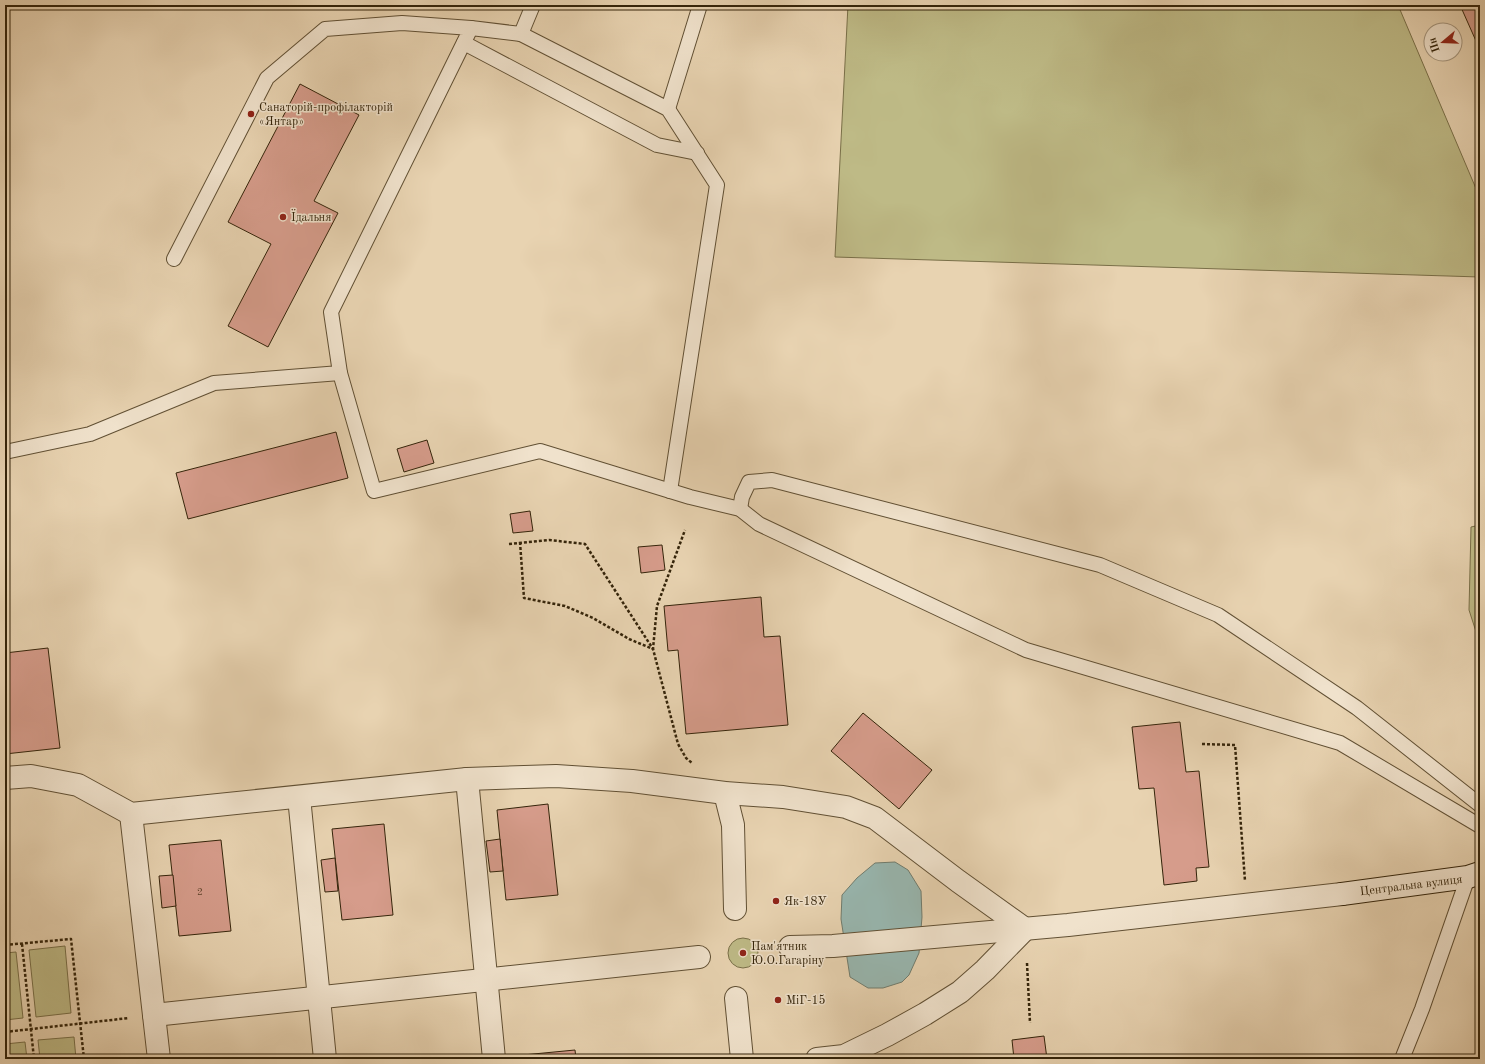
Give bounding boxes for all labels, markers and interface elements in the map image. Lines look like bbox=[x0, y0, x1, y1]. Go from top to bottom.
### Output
north arrow bbox=[1423, 22, 1463, 62]
text: Пн bbox=[1427, 36, 1443, 54]
place label: Санаторій-профілакторій «Янтар» bbox=[259, 101, 393, 128]
marker: Санаторій-профілакторій «Янтар» bbox=[246, 109, 256, 119]
place label: Їдальня bbox=[291, 208, 331, 224]
marker: Їдальня bbox=[278, 212, 288, 222]
street label: Центральна вулиця bbox=[1359, 874, 1463, 898]
house number: 2 bbox=[197, 887, 203, 897]
marker: Як-18У bbox=[771, 896, 781, 906]
place label: Як-18У bbox=[784, 896, 827, 908]
place label: Пам'ятник Ю.O.Гагаріну bbox=[751, 941, 825, 967]
marker: Пам'ятник Ю.O.Гагаріну bbox=[738, 948, 748, 958]
place label: МіГ-15 bbox=[786, 994, 825, 1007]
marker: МіГ-15 bbox=[773, 995, 783, 1005]

